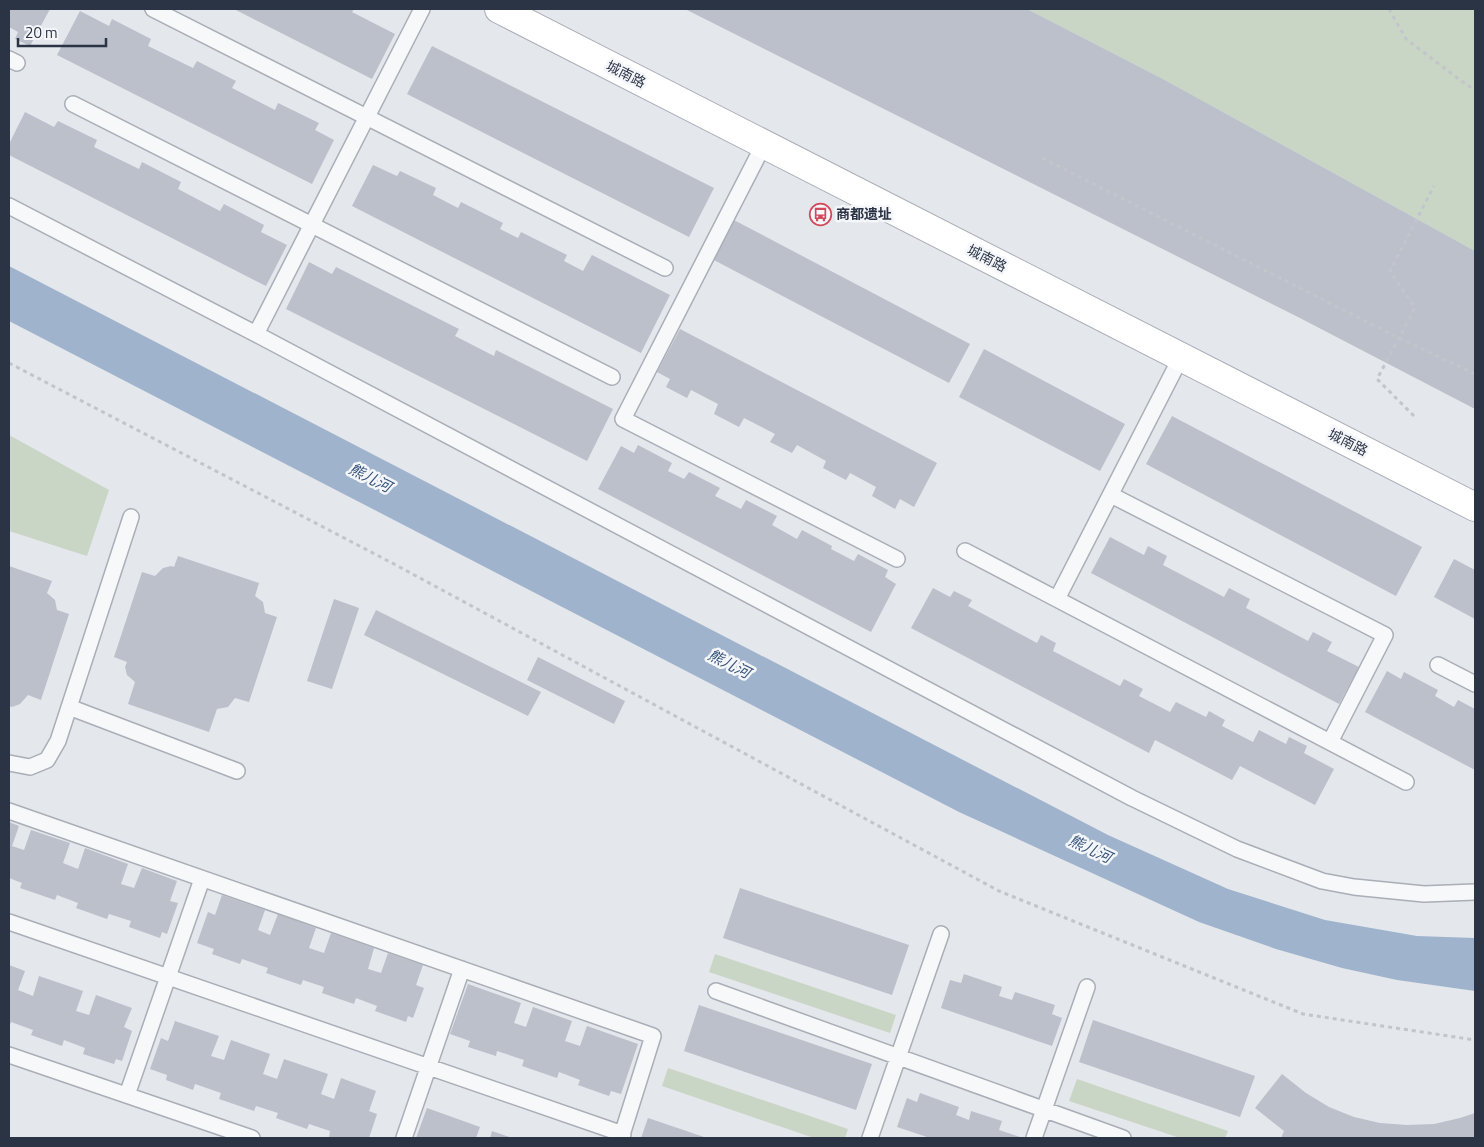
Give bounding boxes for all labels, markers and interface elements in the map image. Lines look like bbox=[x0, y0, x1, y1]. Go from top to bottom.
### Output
scale bar bbox=[18, 15, 105, 47]
text: 20 m bbox=[25, 21, 58, 44]
street label: 城南路 bbox=[603, 55, 650, 92]
bus stop icon: 商都遗址 bbox=[808, 202, 832, 226]
place label: 商都遗址 bbox=[836, 203, 892, 224]
street label: 城南路 bbox=[964, 239, 1011, 276]
street label: 城南路 bbox=[1325, 423, 1372, 460]
water label: 熊儿河 bbox=[345, 457, 398, 499]
water label: 熊儿河 bbox=[704, 643, 757, 685]
water label: 熊儿河 bbox=[1065, 829, 1118, 870]

